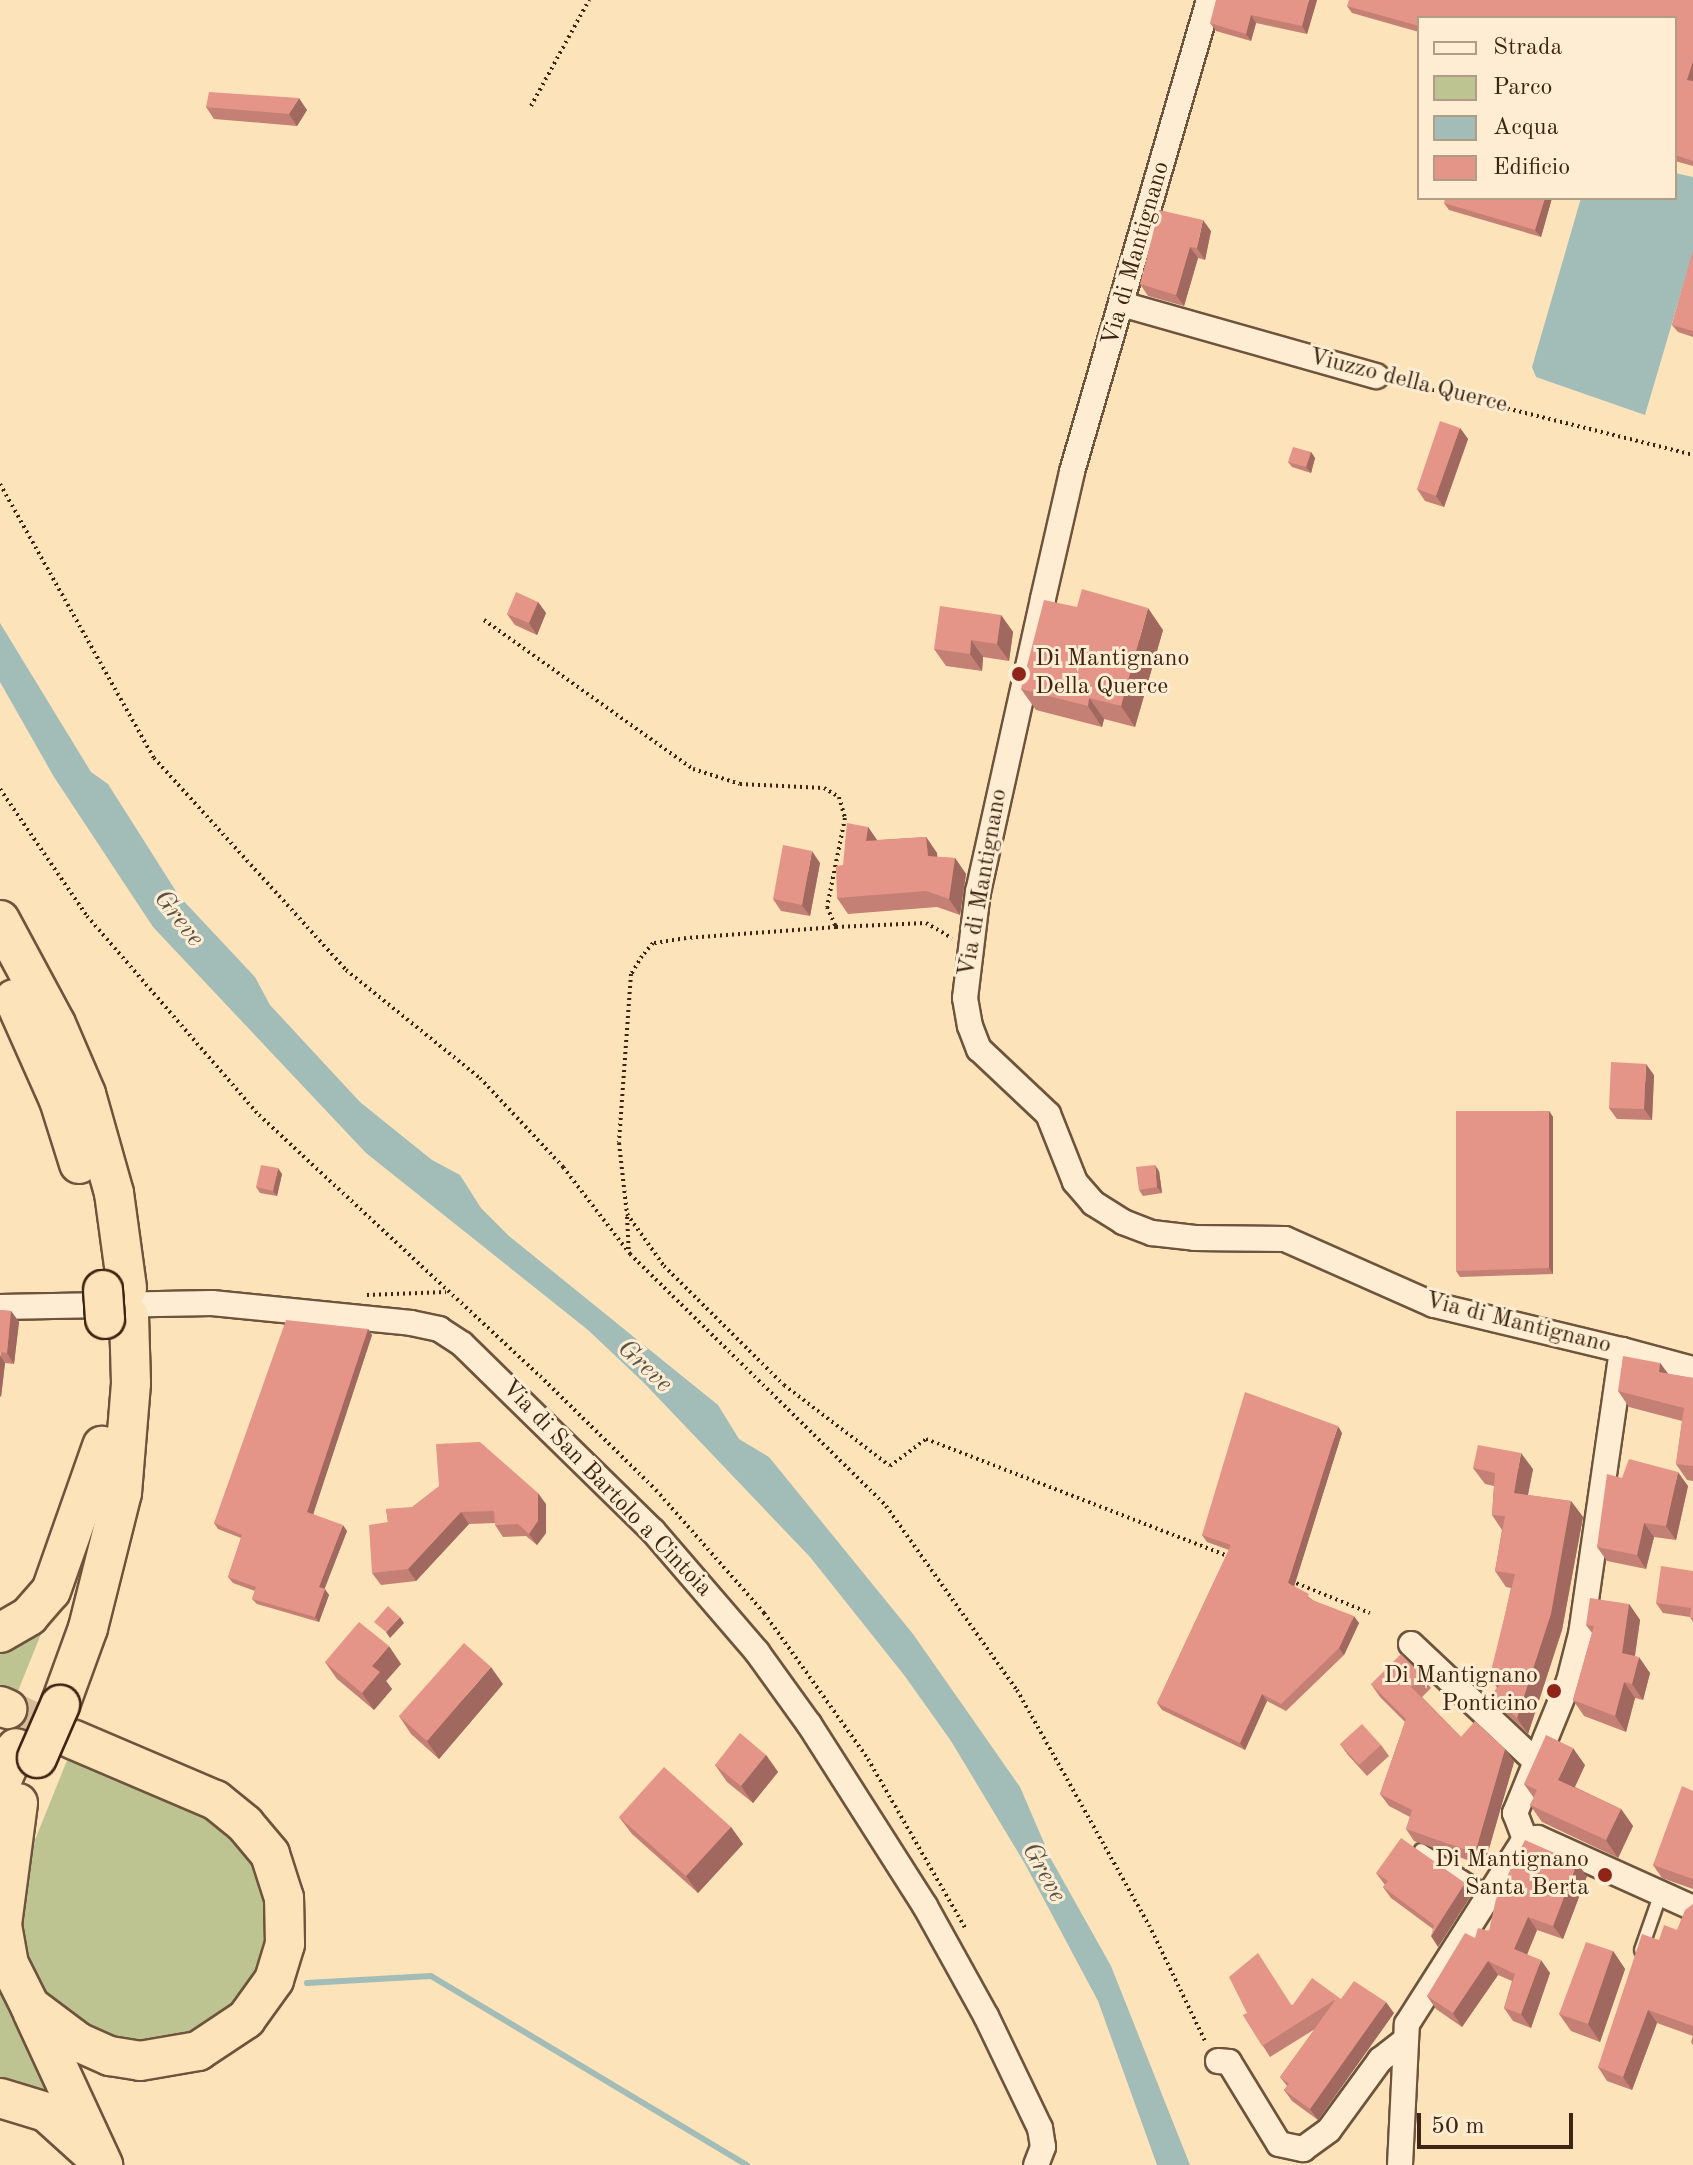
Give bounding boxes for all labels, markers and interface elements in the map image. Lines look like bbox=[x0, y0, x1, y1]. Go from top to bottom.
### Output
legend bbox=[1417, 16, 1677, 200]
text: Strada bbox=[1493, 36, 1562, 60]
text: Parco bbox=[1493, 76, 1552, 100]
text: Acqua bbox=[1493, 116, 1559, 140]
text: Edificio bbox=[1493, 156, 1570, 180]
street label: Via di Mantignano bbox=[1097, 158, 1177, 350]
street label: Viuzzo della Querce bbox=[1306, 343, 1510, 421]
place label: Di Mantignano Della Querce bbox=[1035, 646, 1189, 702]
marker: Di Mantignano Della Querce bbox=[1010, 665, 1028, 683]
street label: Via di Mantignano bbox=[953, 787, 1015, 979]
water label: Greve bbox=[146, 884, 210, 954]
street label: Via di Mantignano bbox=[1422, 1287, 1614, 1361]
water label: Greve bbox=[610, 1334, 678, 1400]
street label: Via di San Bartolo a Cintoia bbox=[495, 1374, 717, 1604]
place label: Di Mantignano Ponticino bbox=[1384, 1663, 1538, 1719]
marker: Di Mantignano Ponticino bbox=[1545, 1682, 1563, 1700]
water label: Greve bbox=[1014, 1837, 1072, 1909]
place label: Di Mantignano Santa Berta bbox=[1435, 1847, 1589, 1903]
marker: Di Mantignano Santa Berta bbox=[1596, 1866, 1614, 1884]
scale bar bbox=[1421, 2097, 1577, 2147]
text: 50 m bbox=[1431, 2115, 1485, 2139]

